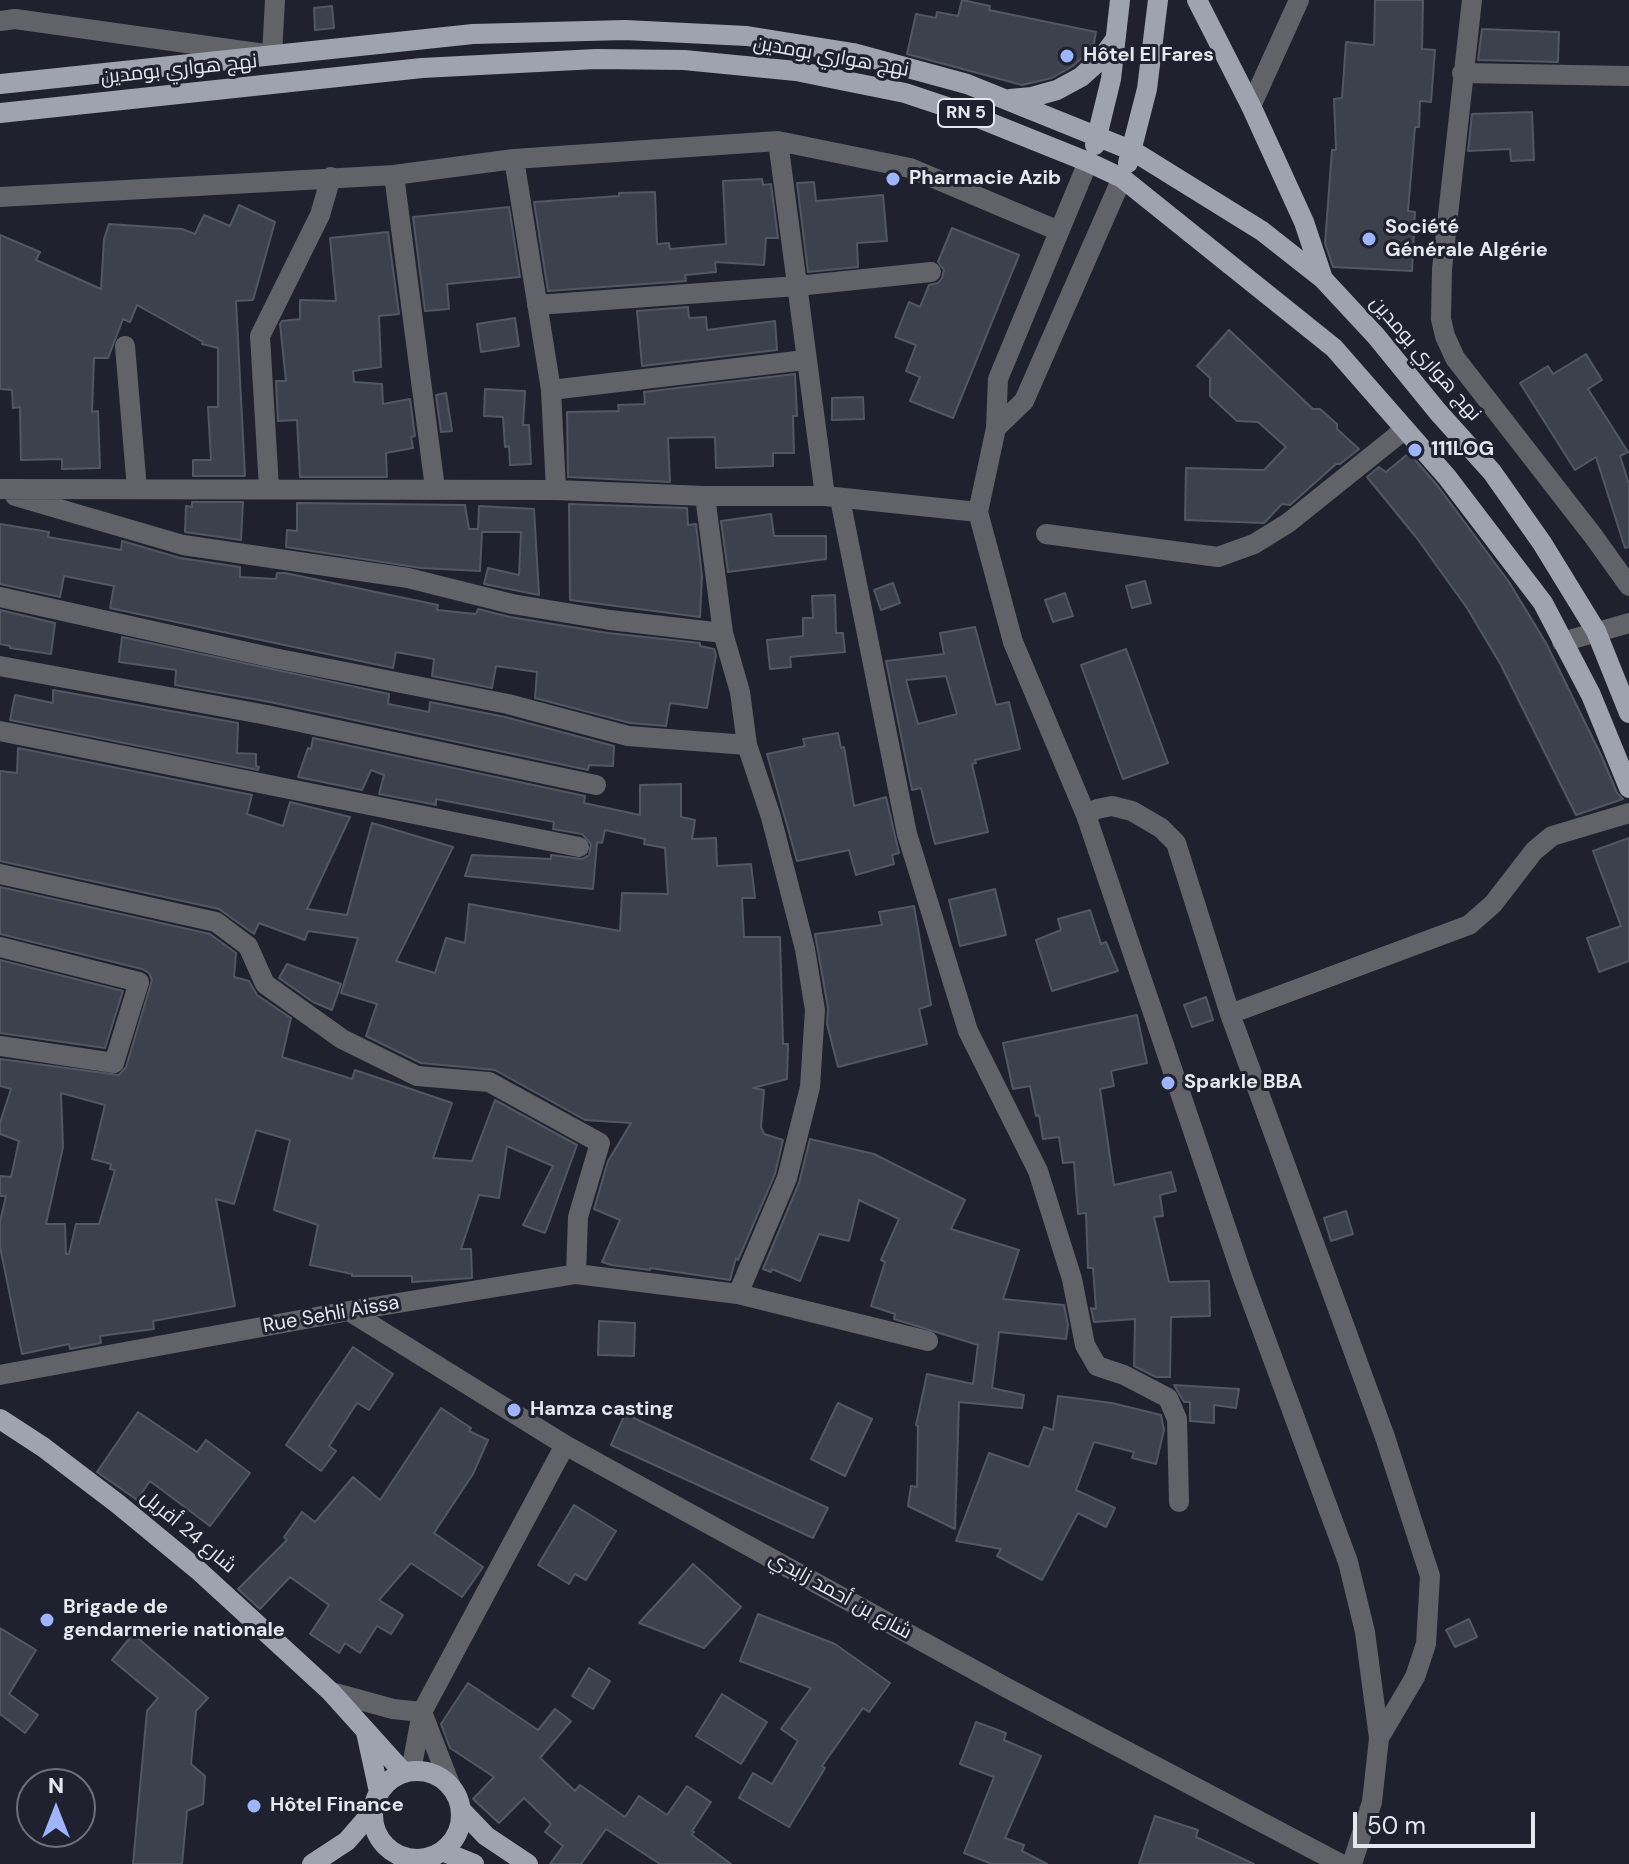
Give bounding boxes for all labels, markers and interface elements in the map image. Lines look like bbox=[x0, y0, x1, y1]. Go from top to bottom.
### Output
street label: نهج هواري بومدين bbox=[751, 32, 911, 82]
place label: Hôtel El Fares bbox=[1083, 44, 1214, 68]
marker: Hôtel El Fares bbox=[1058, 47, 1076, 65]
street label: نهج هواري بومدين bbox=[99, 50, 259, 90]
road number: RN 5 bbox=[938, 99, 994, 127]
place label: Pharmacie Azib bbox=[909, 167, 1061, 191]
marker: Pharmacie Azib bbox=[884, 170, 902, 188]
place label: Société Générale Algérie bbox=[1385, 216, 1548, 263]
marker: Société Générale Algérie bbox=[1360, 230, 1378, 248]
street label: نهج هواري بومدين bbox=[1364, 292, 1486, 426]
place label: 111LOG bbox=[1431, 438, 1494, 462]
marker: 111LOG bbox=[1406, 441, 1424, 459]
place label: Sparkle BBA bbox=[1184, 1071, 1302, 1095]
marker: Sparkle BBA bbox=[1159, 1074, 1177, 1092]
street label: Rue Sehli Aissa bbox=[261, 1291, 401, 1339]
place label: Hamza casting bbox=[530, 1398, 674, 1422]
marker: Hamza casting bbox=[505, 1401, 523, 1419]
street label: شارع 24 أفريل bbox=[135, 1485, 241, 1579]
street label: شارع بن أحمد زايدي bbox=[765, 1547, 915, 1645]
place label: Brigade de gendarmerie nationale bbox=[63, 1596, 285, 1643]
marker: Brigade de gendarmerie nationale bbox=[38, 1611, 56, 1629]
north arrow bbox=[16, 1768, 96, 1848]
text: N bbox=[48, 1771, 64, 1800]
place label: Hôtel Finance bbox=[270, 1794, 404, 1818]
scale bar bbox=[1357, 1796, 1539, 1846]
marker: Hôtel Finance bbox=[245, 1797, 263, 1815]
text: 50 m bbox=[1367, 1810, 1426, 1841]

